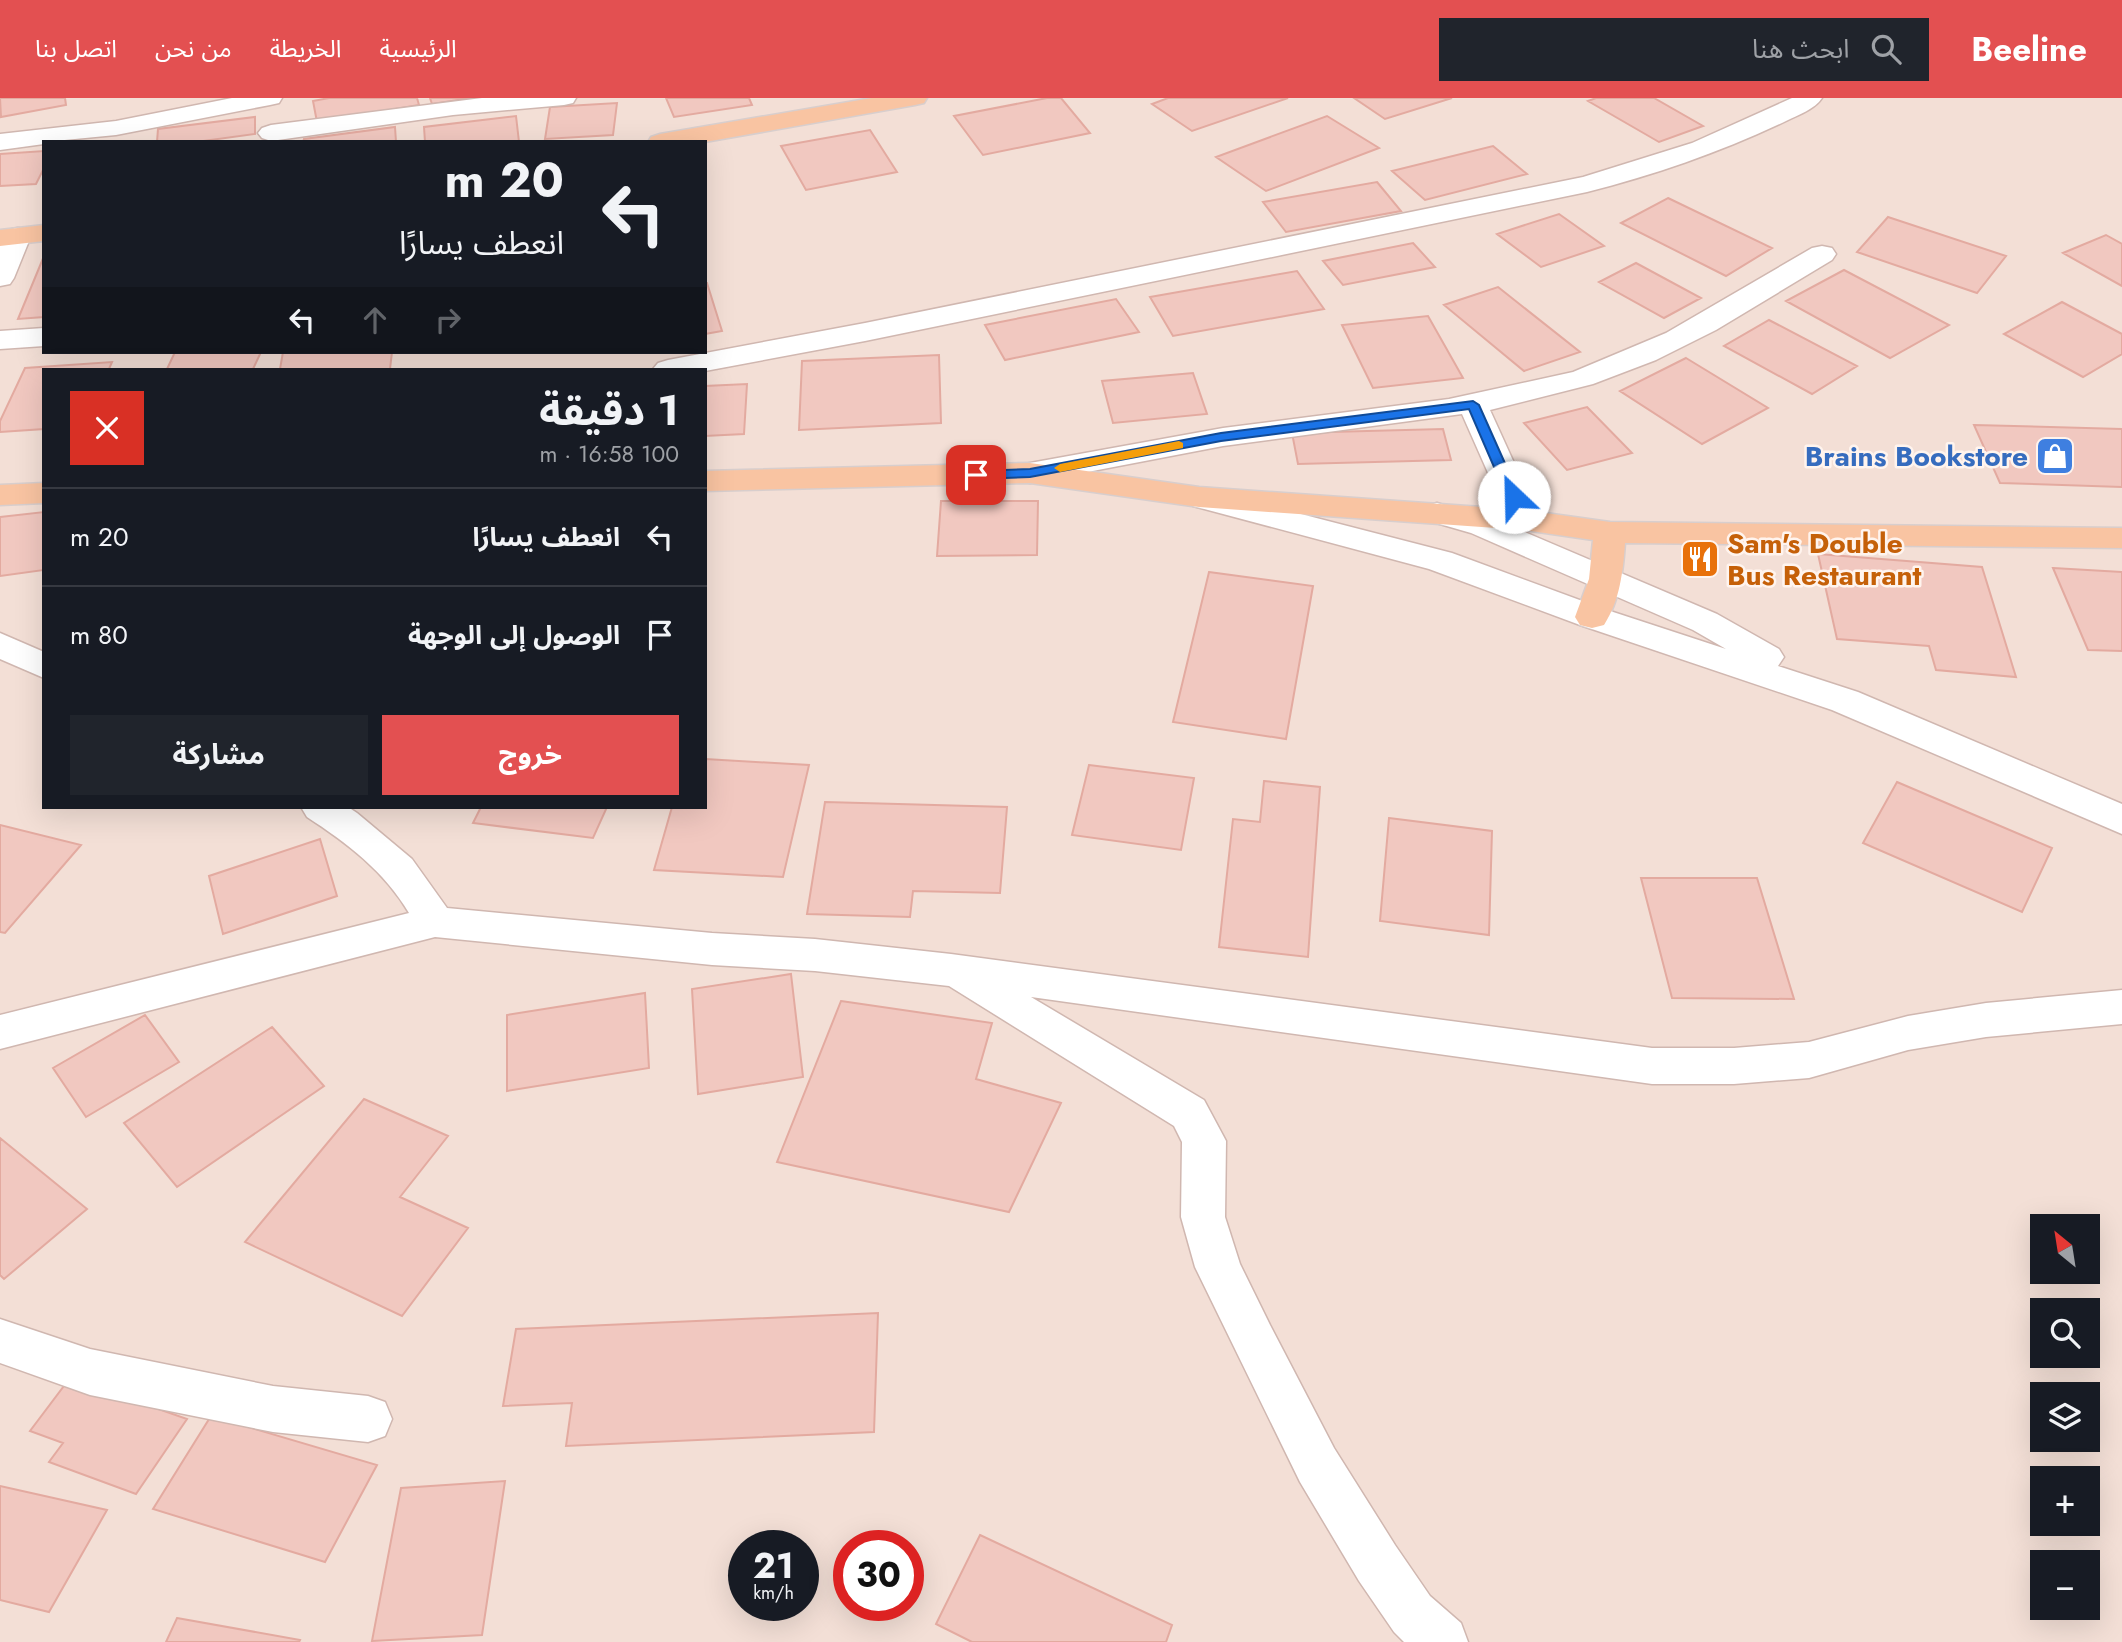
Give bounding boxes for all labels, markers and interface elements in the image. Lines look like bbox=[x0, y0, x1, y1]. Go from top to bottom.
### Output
search box bbox=[1439, 18, 1929, 81]
text: Beeline bbox=[1971, 26, 2087, 73]
text: ابحث هنا bbox=[1752, 30, 1849, 68]
icon: search bbox=[1867, 30, 1905, 68]
text: اتصل بنا bbox=[35, 31, 117, 66]
text: من نحن bbox=[155, 31, 232, 66]
text: الخريطة bbox=[270, 31, 342, 66]
text: الرئيسية bbox=[380, 31, 457, 66]
text: 20 m bbox=[445, 145, 564, 215]
icon: left bbox=[588, 168, 679, 259]
text: انعطف يسارًا bbox=[399, 220, 564, 266]
icon: left bbox=[283, 301, 321, 339]
icon: ahead bbox=[356, 301, 394, 339]
icon: right bbox=[429, 301, 467, 339]
text: 1 دقيقة bbox=[539, 380, 679, 441]
button: close bbox=[70, 391, 144, 465]
shop icon: Brains Bookstore bbox=[2034, 435, 2076, 477]
place label: Brains Bookstore bbox=[1805, 436, 2028, 477]
text: 100 m · 16:58 bbox=[539, 437, 679, 471]
pin bbox=[946, 445, 1006, 505]
icon: arrive bbox=[957, 456, 995, 494]
position arrow bbox=[1477, 460, 1551, 534]
text: 20 m bbox=[70, 518, 129, 556]
text: انعطف يسارًا bbox=[473, 518, 620, 556]
icon: left bbox=[641, 518, 679, 556]
place label: Sam's Double Bus Restaurant bbox=[1727, 523, 1922, 596]
restaurant icon: Sam's Double Bus Restaurant bbox=[1679, 538, 1721, 580]
text: 80 m bbox=[70, 616, 128, 654]
text: الوصول إلى الوجهة bbox=[408, 616, 620, 654]
icon: arrive bbox=[641, 616, 679, 654]
button: مشاركة bbox=[70, 715, 368, 795]
button: خروج bbox=[382, 715, 679, 795]
north arrow bbox=[2030, 1214, 2100, 1284]
map controls bbox=[2030, 1214, 2100, 1620]
button: search bbox=[2030, 1298, 2100, 1368]
button: layers bbox=[2030, 1382, 2100, 1452]
button: + bbox=[2030, 1466, 2100, 1536]
speed limit sign: 30 bbox=[833, 1530, 924, 1621]
text: 21 bbox=[753, 1541, 794, 1591]
button: − bbox=[2030, 1550, 2100, 1620]
text: km/h bbox=[753, 1580, 794, 1606]

